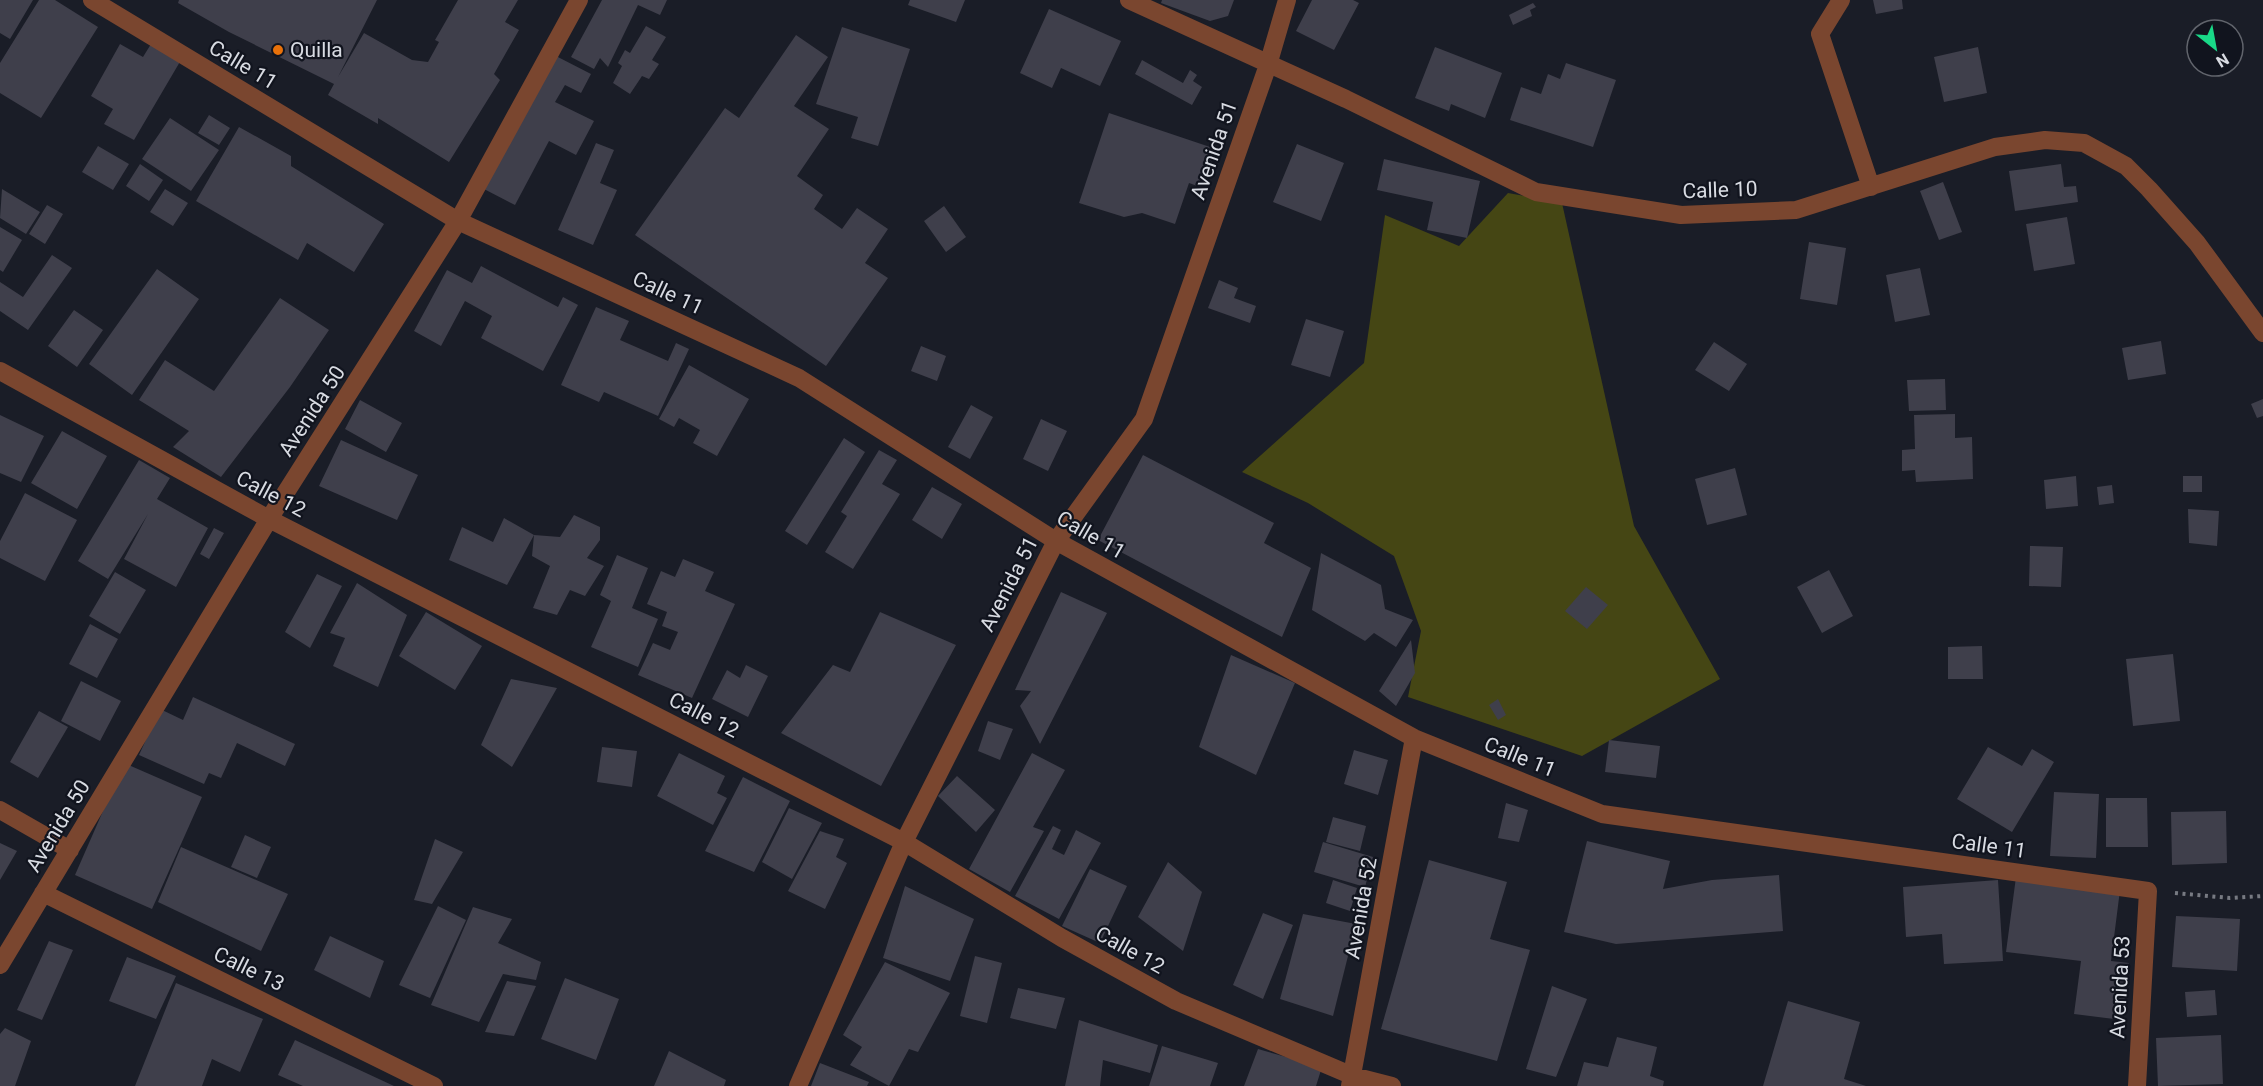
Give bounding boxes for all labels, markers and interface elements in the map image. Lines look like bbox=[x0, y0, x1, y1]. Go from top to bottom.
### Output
north arrow bbox=[2185, 18, 2245, 78]
street label: Calle 11 bbox=[205, 35, 281, 95]
place label: Quilla bbox=[290, 38, 343, 62]
marker: Quilla bbox=[271, 43, 285, 57]
text: N bbox=[2213, 49, 2232, 71]
street label: Avenida 51 bbox=[1186, 97, 1242, 203]
street label: Calle 10 bbox=[1682, 177, 1758, 203]
street label: Calle 11 bbox=[629, 266, 707, 320]
street label: Avenida 50 bbox=[274, 361, 350, 461]
street label: Calle 12 bbox=[232, 466, 310, 522]
street label: Calle 11 bbox=[1052, 506, 1130, 564]
street label: Avenida 51 bbox=[975, 533, 1043, 635]
street label: Calle 12 bbox=[665, 687, 743, 743]
street label: Calle 11 bbox=[1481, 732, 1559, 782]
street label: Avenida 50 bbox=[21, 776, 95, 876]
street label: Calle 11 bbox=[1950, 829, 2028, 863]
street label: Avenida 52 bbox=[1340, 855, 1382, 961]
street label: Calle 12 bbox=[1091, 921, 1169, 979]
street label: Avenida 53 bbox=[2105, 935, 2135, 1039]
street label: Calle 13 bbox=[210, 942, 288, 996]

